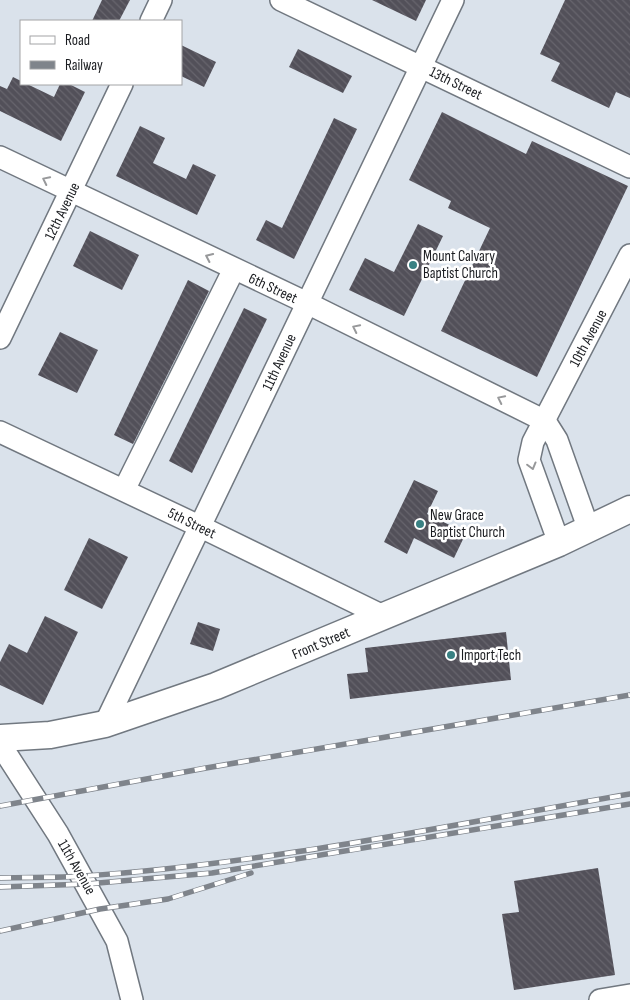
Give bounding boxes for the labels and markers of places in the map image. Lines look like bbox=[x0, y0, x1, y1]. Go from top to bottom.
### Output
place label: Mount Calvary Baptist Church bbox=[423, 247, 498, 283]
marker: Mount Calvary Baptist Church bbox=[407, 259, 419, 271]
place label: New Grace Baptist Church bbox=[430, 506, 505, 542]
marker: New Grace Baptist Church bbox=[414, 518, 426, 530]
place label: Import Tech bbox=[461, 646, 521, 665]
marker: Import Tech bbox=[445, 649, 457, 661]

